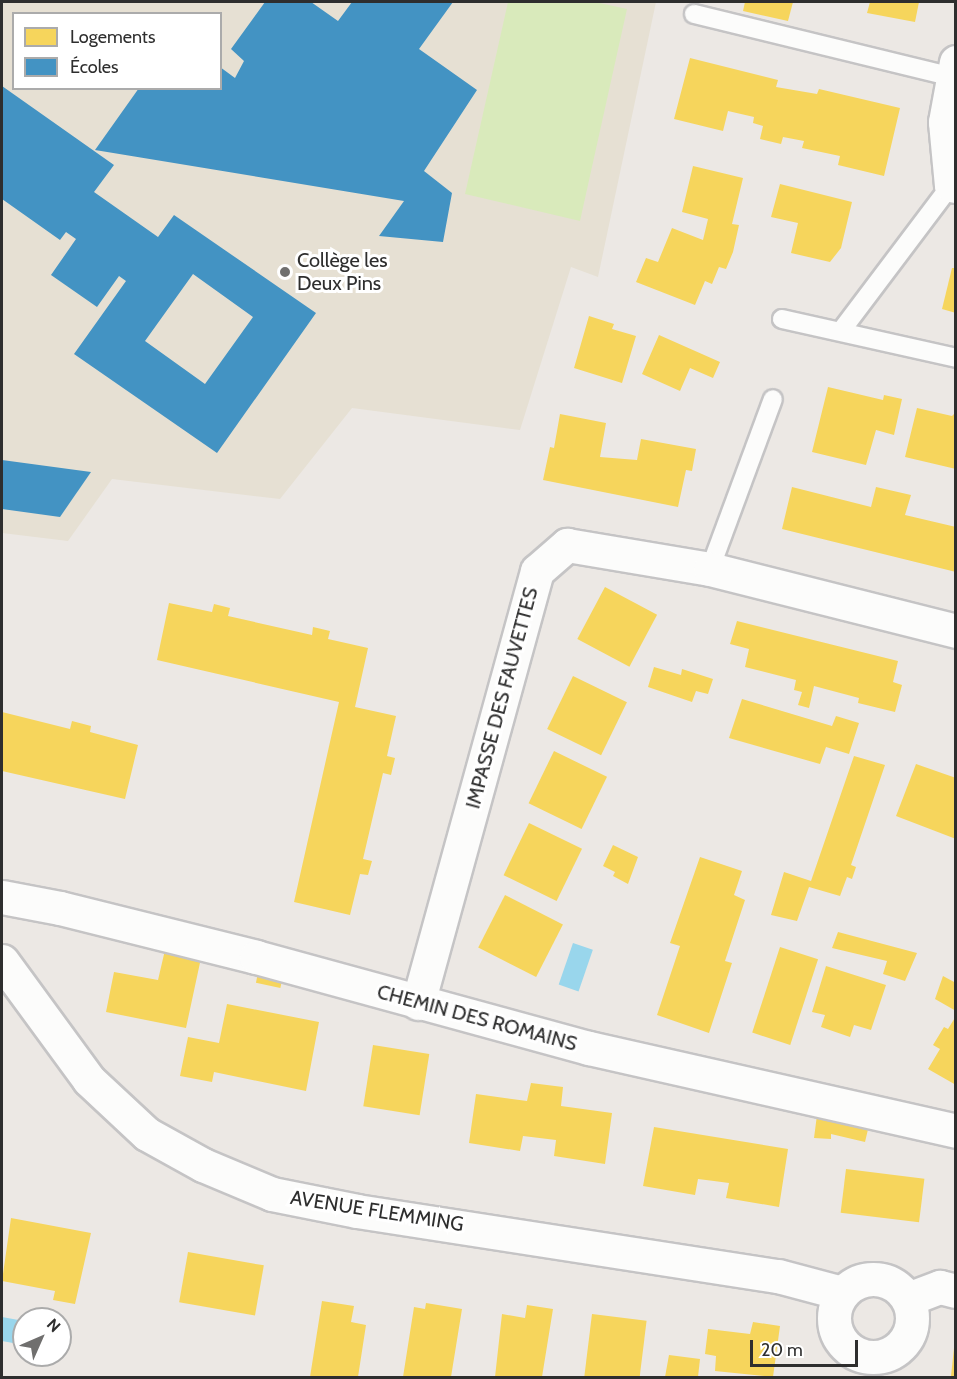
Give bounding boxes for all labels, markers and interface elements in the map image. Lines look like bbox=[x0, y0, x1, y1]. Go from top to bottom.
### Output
legend bbox=[12, 12, 222, 90]
text: Logements bbox=[70, 26, 155, 48]
text: Écoles bbox=[70, 56, 118, 78]
place label: Collège les Deux Pins bbox=[297, 248, 387, 295]
marker: Collège les Deux Pins bbox=[278, 265, 292, 279]
street label: IMPASSE DES FAUVETTES bbox=[461, 585, 543, 811]
street label: CHEMIN DES ROMAINS bbox=[374, 980, 580, 1056]
street label: AVENUE FLEMMING bbox=[289, 1185, 465, 1237]
north arrow bbox=[12, 1307, 72, 1367]
text: N bbox=[43, 1315, 64, 1336]
scale bar bbox=[753, 1328, 861, 1366]
text: 20 m bbox=[761, 1339, 803, 1361]

